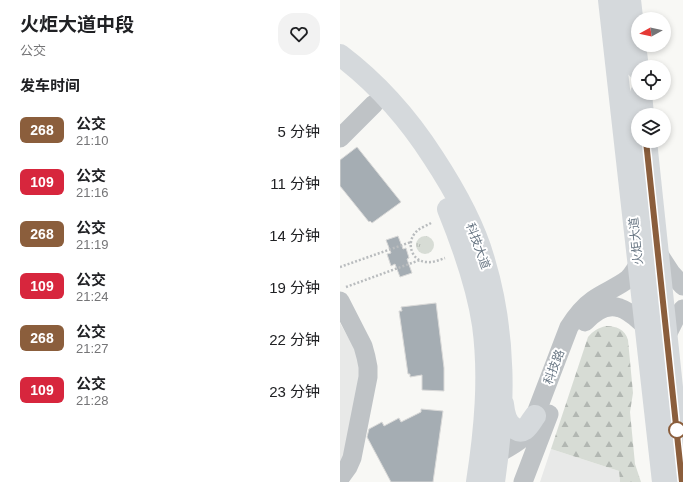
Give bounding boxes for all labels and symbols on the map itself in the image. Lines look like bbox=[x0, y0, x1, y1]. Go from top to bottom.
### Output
north arrow bbox=[631, 12, 671, 52]
street label: 火炬大道 bbox=[627, 216, 645, 266]
street label: 科技大道 bbox=[463, 221, 493, 271]
street label: 科技路 bbox=[541, 348, 567, 386]
unlabelled marker bbox=[668, 421, 683, 439]

